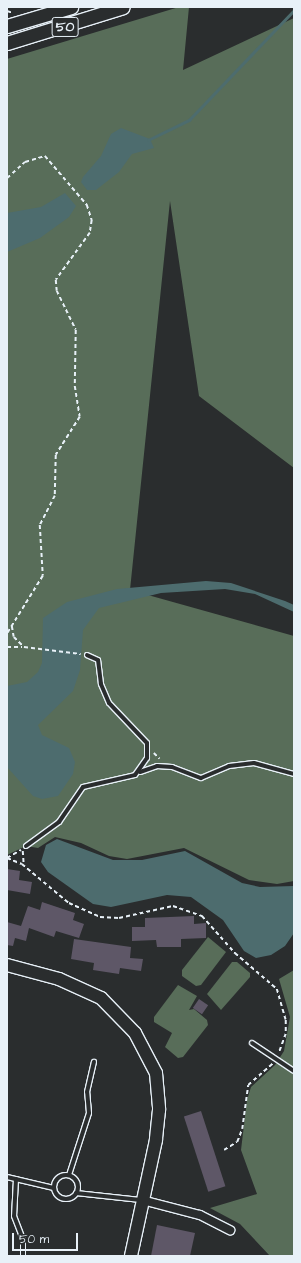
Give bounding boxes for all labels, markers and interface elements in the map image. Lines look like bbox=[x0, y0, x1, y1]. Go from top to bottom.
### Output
road number: 50 bbox=[51, 15, 79, 39]
scale bar bbox=[14, 1225, 80, 1251]
text: 50 m bbox=[19, 1231, 49, 1248]

